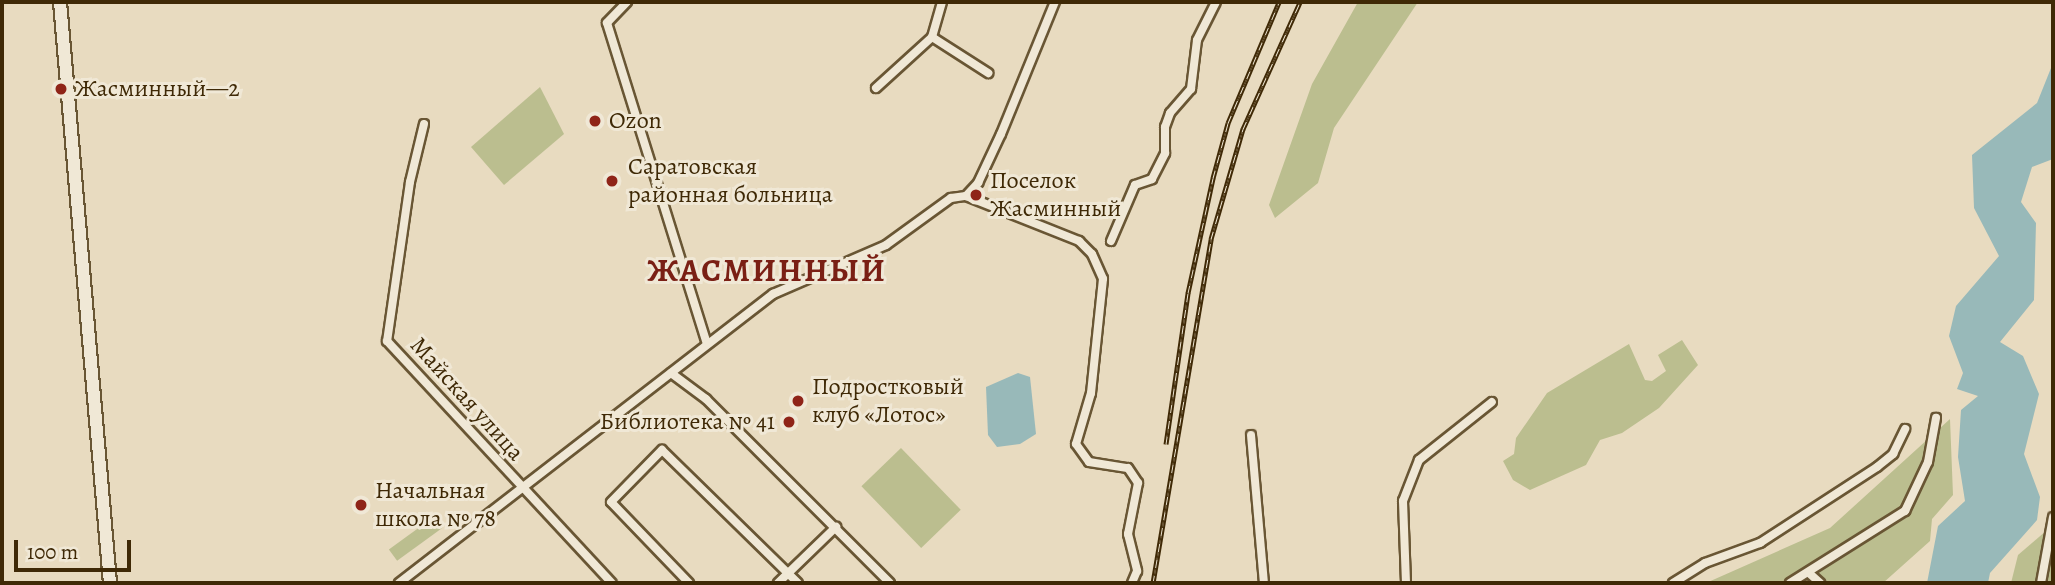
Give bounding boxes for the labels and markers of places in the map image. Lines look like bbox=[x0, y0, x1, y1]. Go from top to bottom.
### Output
place label: Жасминный—2 bbox=[75, 75, 240, 103]
marker: Жасминный—2 bbox=[53, 81, 69, 97]
place label: Ozon bbox=[609, 107, 662, 135]
marker: Ozon bbox=[587, 113, 603, 129]
place label: Саратовская районная больница bbox=[628, 153, 833, 209]
place label: Поселок Жасминный bbox=[990, 167, 1121, 223]
marker: Саратовская районная больница bbox=[602, 171, 622, 191]
marker: Поселок Жасминный bbox=[968, 187, 984, 203]
place label: Подростковый клуб «Лотос» bbox=[812, 373, 964, 429]
marker: Подростковый клуб «Лотос» bbox=[790, 393, 806, 409]
place label: Библиотека № 41 bbox=[600, 408, 775, 436]
marker: Библиотека № 41 bbox=[781, 414, 797, 430]
place label: Начальная школа № 78 bbox=[375, 477, 496, 533]
marker: Начальная школа № 78 bbox=[353, 497, 369, 513]

